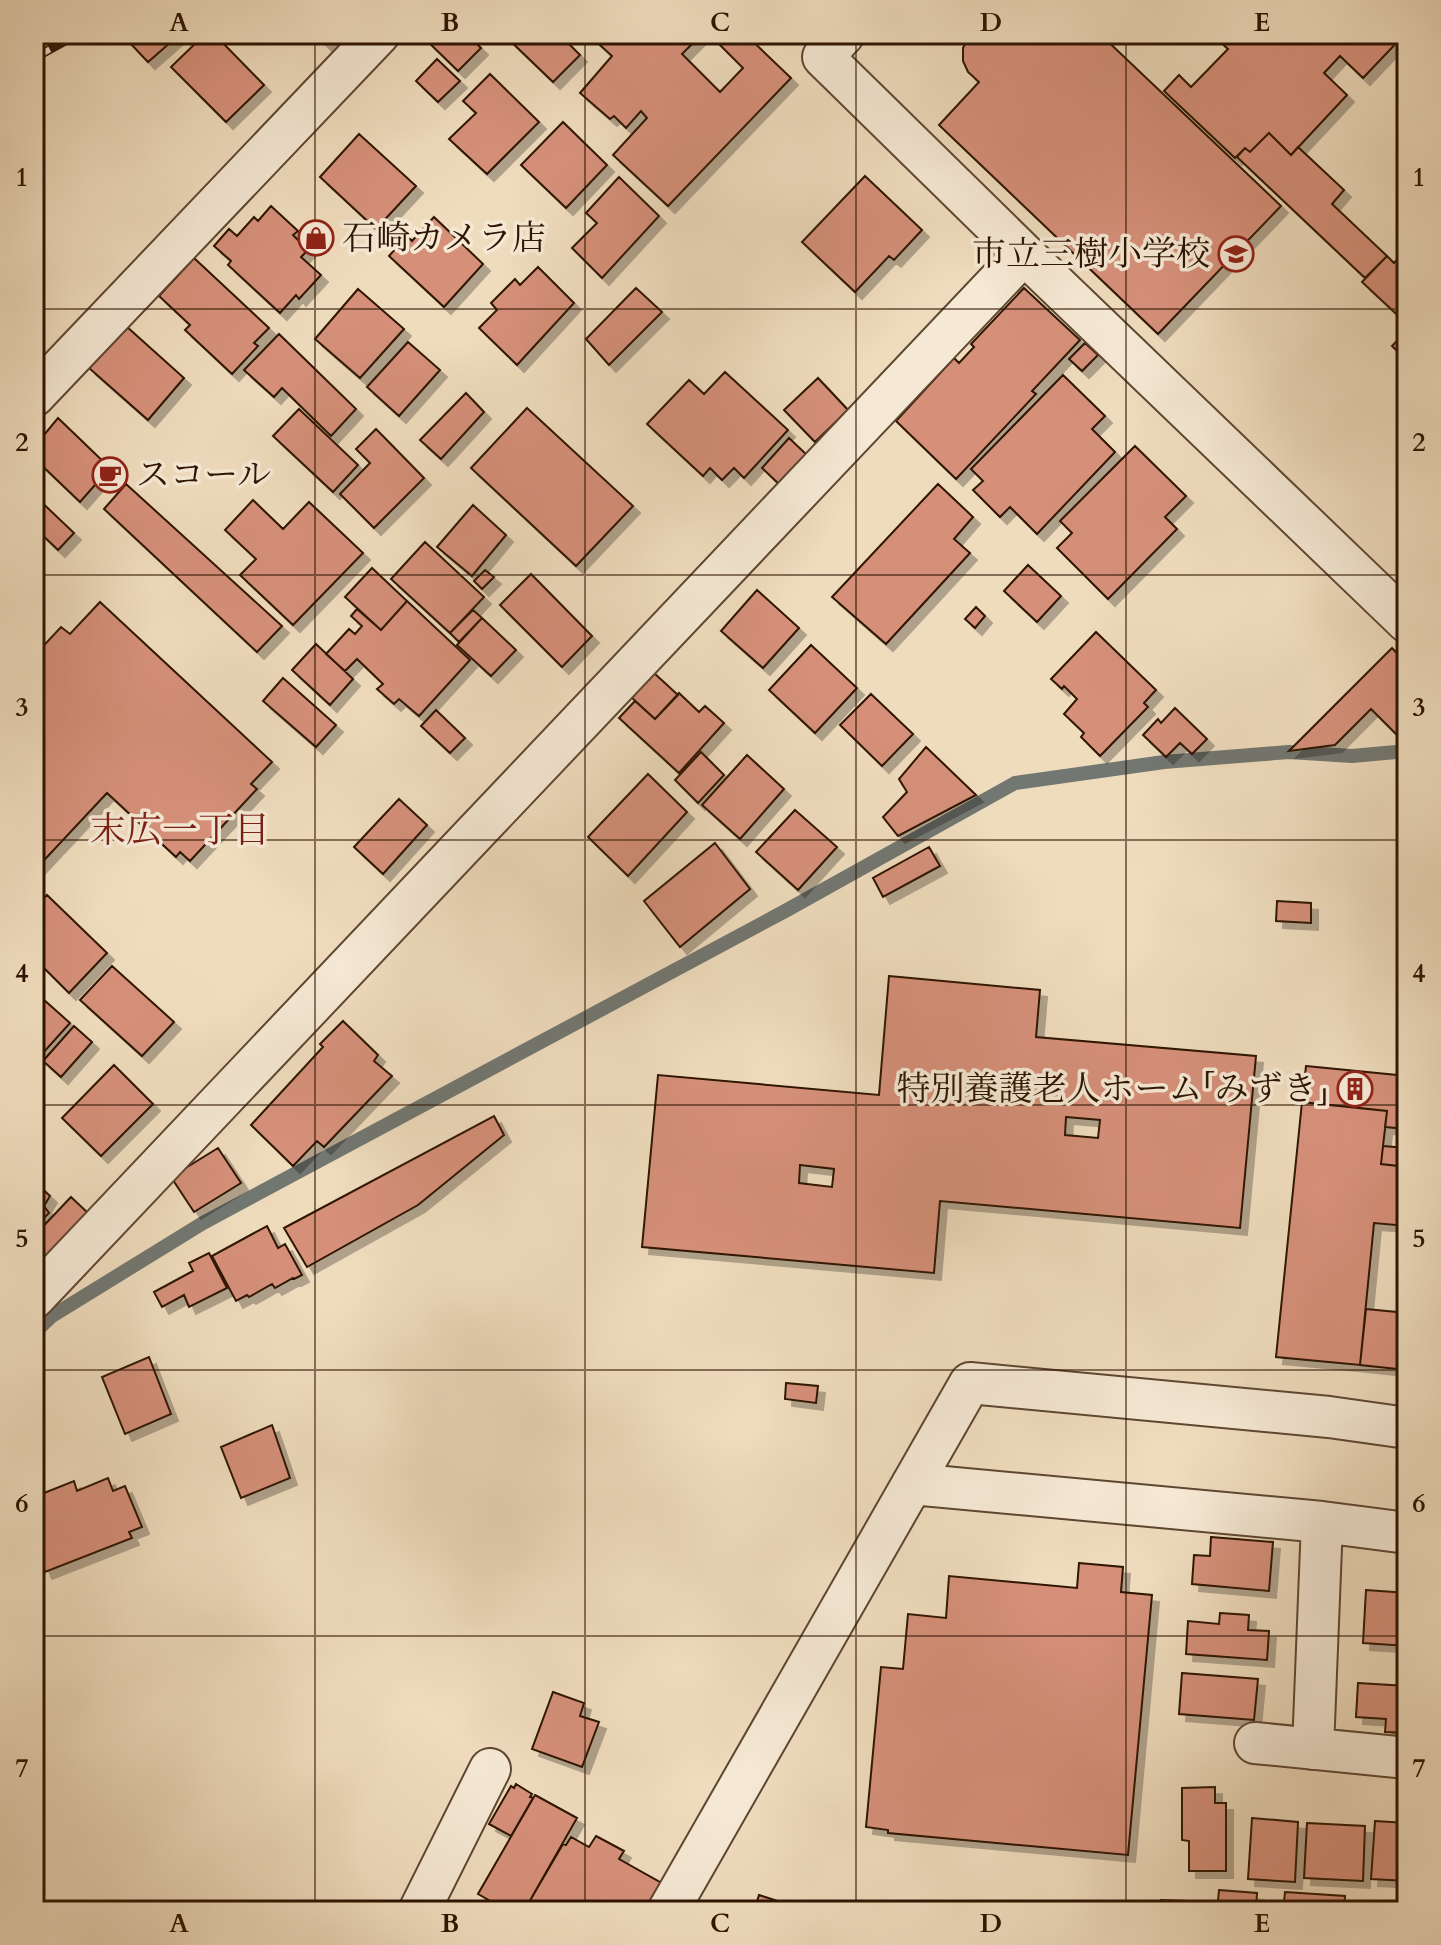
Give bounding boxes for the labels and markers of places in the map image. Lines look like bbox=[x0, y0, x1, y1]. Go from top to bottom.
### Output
place label: 石崎カメラ店 bbox=[342, 215, 546, 261]
shop icon: 石崎カメラ店 bbox=[297, 219, 335, 257]
place label: 市立三樹小学校 bbox=[972, 231, 1210, 277]
school or university icon: 市立三樹小学校 bbox=[1217, 235, 1255, 273]
place label: スコール bbox=[136, 452, 271, 498]
cafe icon: スコール bbox=[91, 456, 129, 494]
place label: 特別養護老人ホーム「みずき」 bbox=[896, 1066, 1329, 1112]
building icon: 特別養護老人ホーム「みずき」 bbox=[1336, 1070, 1374, 1108]

